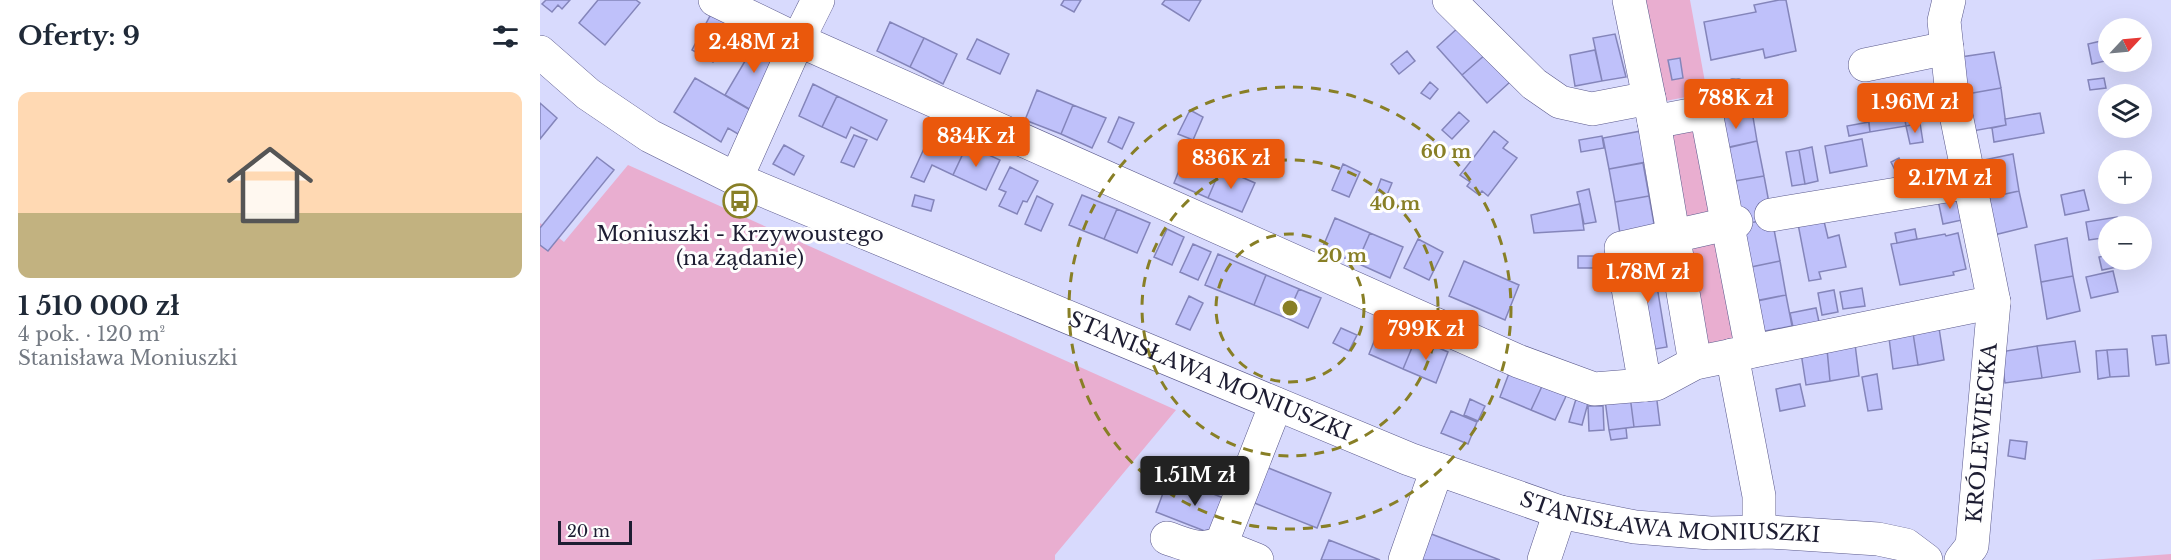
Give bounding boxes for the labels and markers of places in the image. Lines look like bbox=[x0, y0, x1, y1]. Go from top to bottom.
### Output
pin: 2.48M zł bbox=[692, 23, 816, 74]
pin: 788K zł bbox=[1681, 79, 1791, 130]
pin: 1.96M zł bbox=[1853, 83, 1977, 134]
pin: 834K zł bbox=[921, 117, 1031, 168]
pin: 836K zł bbox=[1176, 139, 1286, 190]
pin: 2.17M zł bbox=[1888, 159, 2012, 210]
bus stop icon: Moniuszki - Krzywoustego (na żądanie) bbox=[722, 183, 758, 219]
place label: Moniuszki - Krzywoustego (na żądanie) bbox=[596, 221, 884, 271]
pin: 1.78M zł bbox=[1586, 253, 1710, 304]
centre of rings bbox=[1280, 298, 1300, 318]
pin: 799K zł bbox=[1371, 310, 1481, 361]
pin: 1.51M zł bbox=[1133, 456, 1257, 507]

